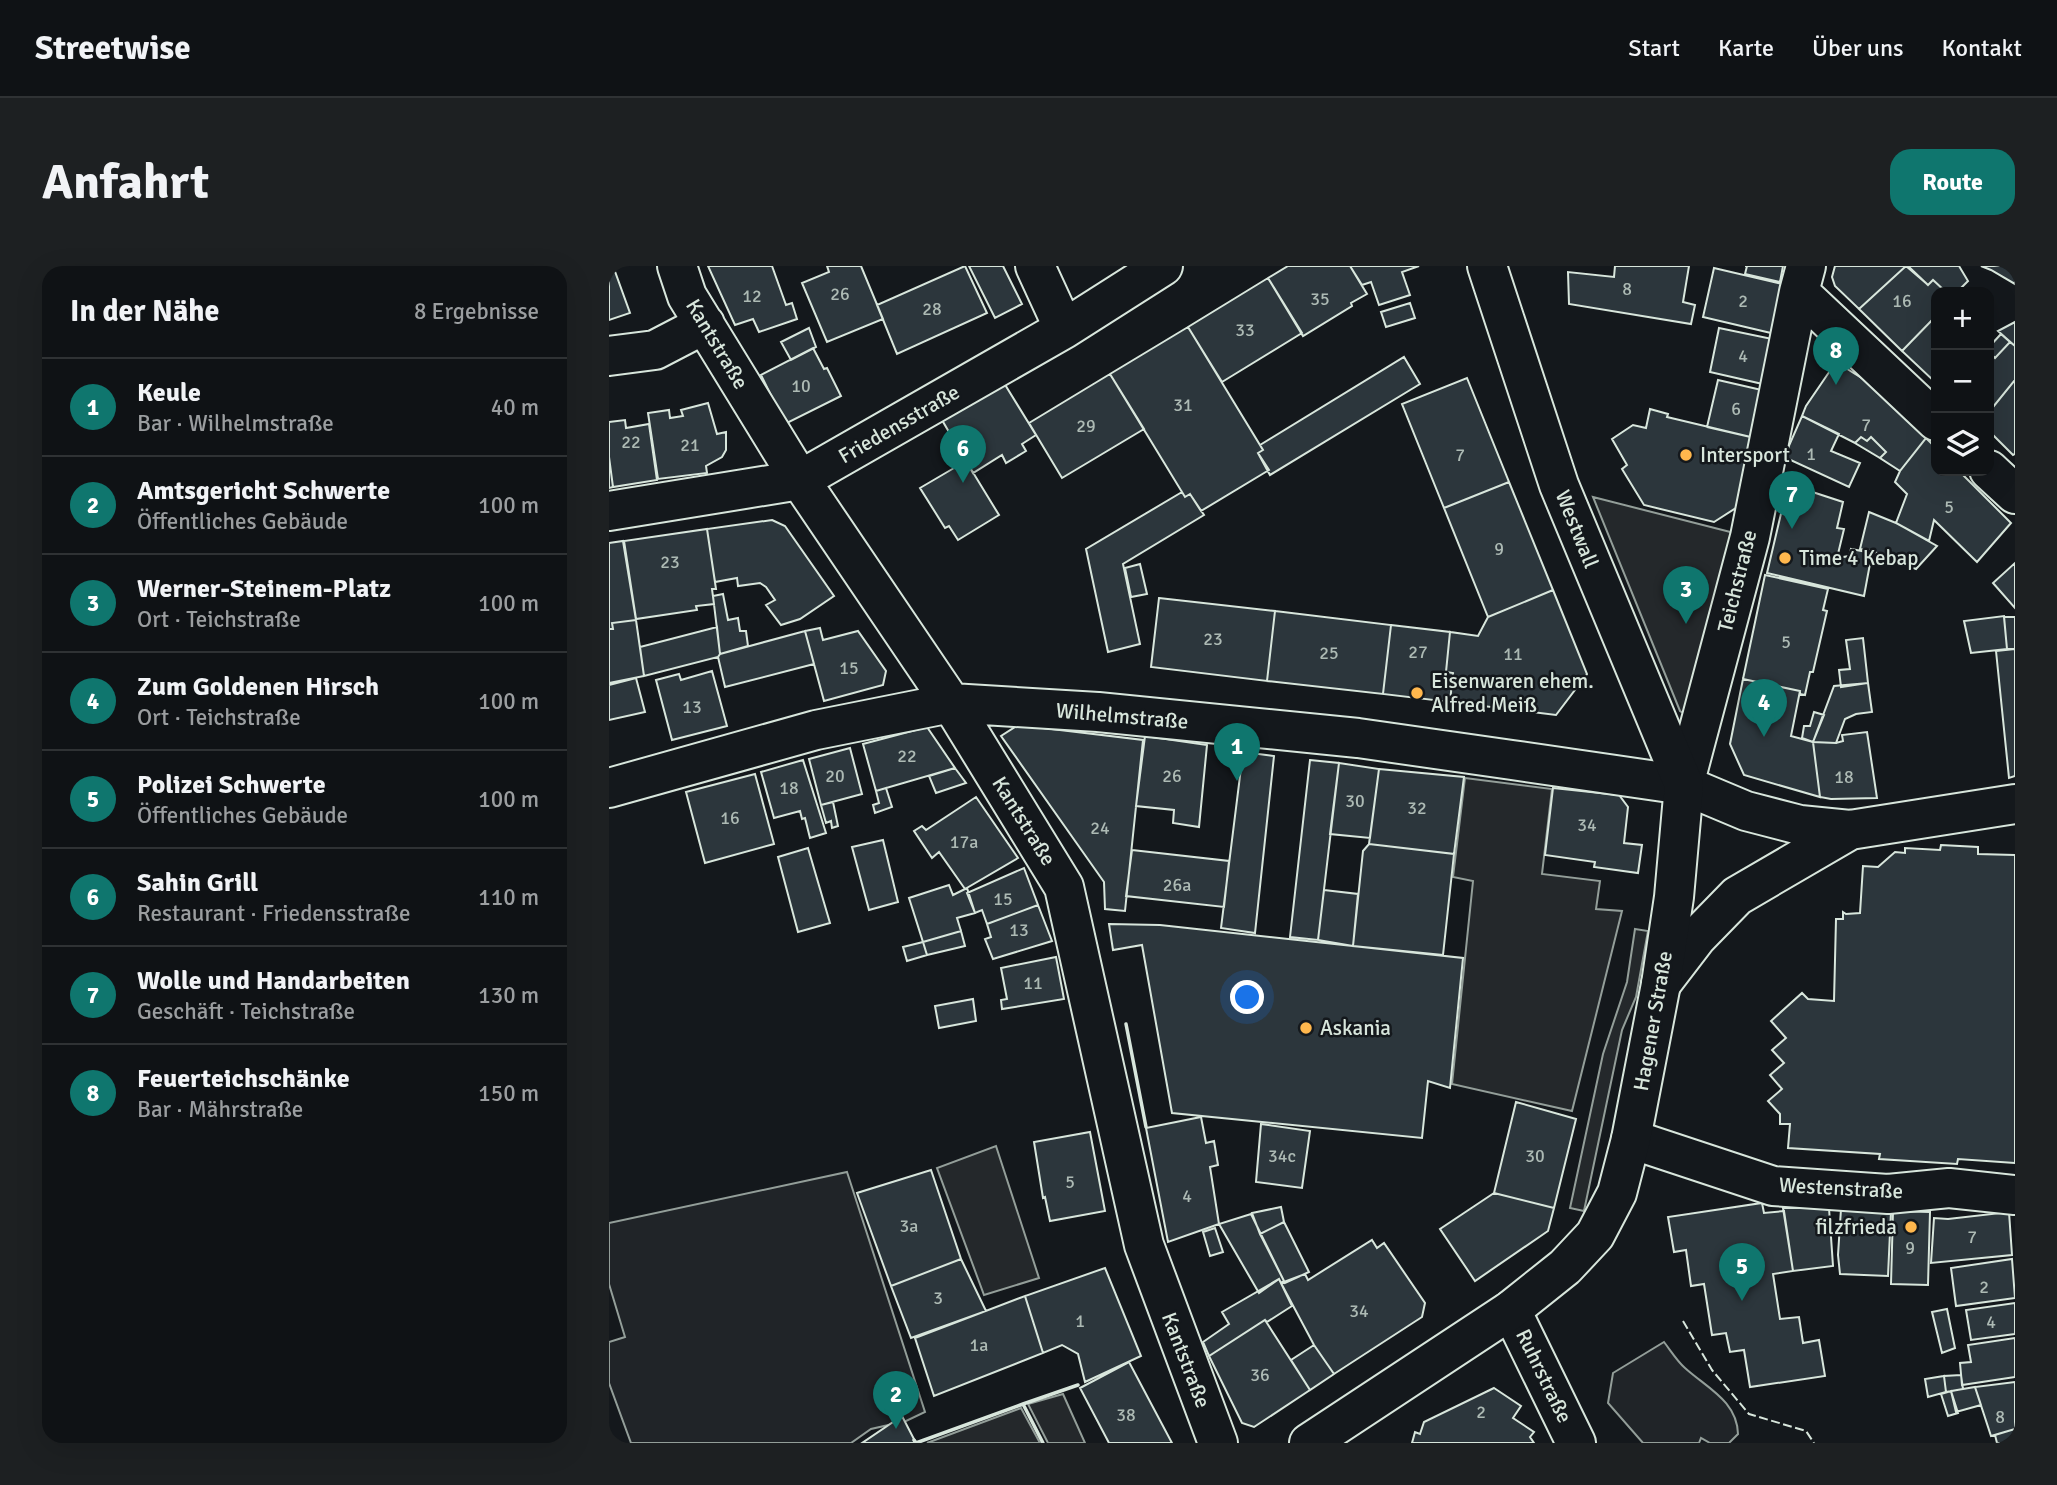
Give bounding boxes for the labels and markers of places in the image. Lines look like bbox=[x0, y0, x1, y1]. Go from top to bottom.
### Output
pin: 8 bbox=[1813, 327, 1859, 385]
pin: 6 bbox=[940, 425, 986, 483]
place label: Intersport bbox=[1700, 442, 1790, 468]
marker: Intersport bbox=[1678, 447, 1694, 463]
pin: 7 bbox=[1769, 471, 1815, 529]
place label: Time 4 Kebap bbox=[1799, 545, 1918, 571]
marker: Time 4 Kebap bbox=[1777, 550, 1793, 566]
pin: 3 bbox=[1663, 566, 1709, 624]
place label: Eisenwaren ehem. Alfred Meiß bbox=[1431, 668, 1594, 718]
pin: 4 bbox=[1741, 679, 1787, 737]
marker: Eisenwaren ehem. Alfred Meiß bbox=[1409, 685, 1425, 701]
pin: 1 bbox=[1214, 723, 1260, 781]
place label: Askania bbox=[1320, 1015, 1391, 1041]
marker: Askania bbox=[1298, 1020, 1314, 1036]
place label: filzfrieda bbox=[1815, 1214, 1897, 1240]
marker: filzfrieda bbox=[1903, 1219, 1919, 1235]
pin: 5 bbox=[1719, 1243, 1765, 1301]
pin: 2 bbox=[873, 1371, 919, 1429]

